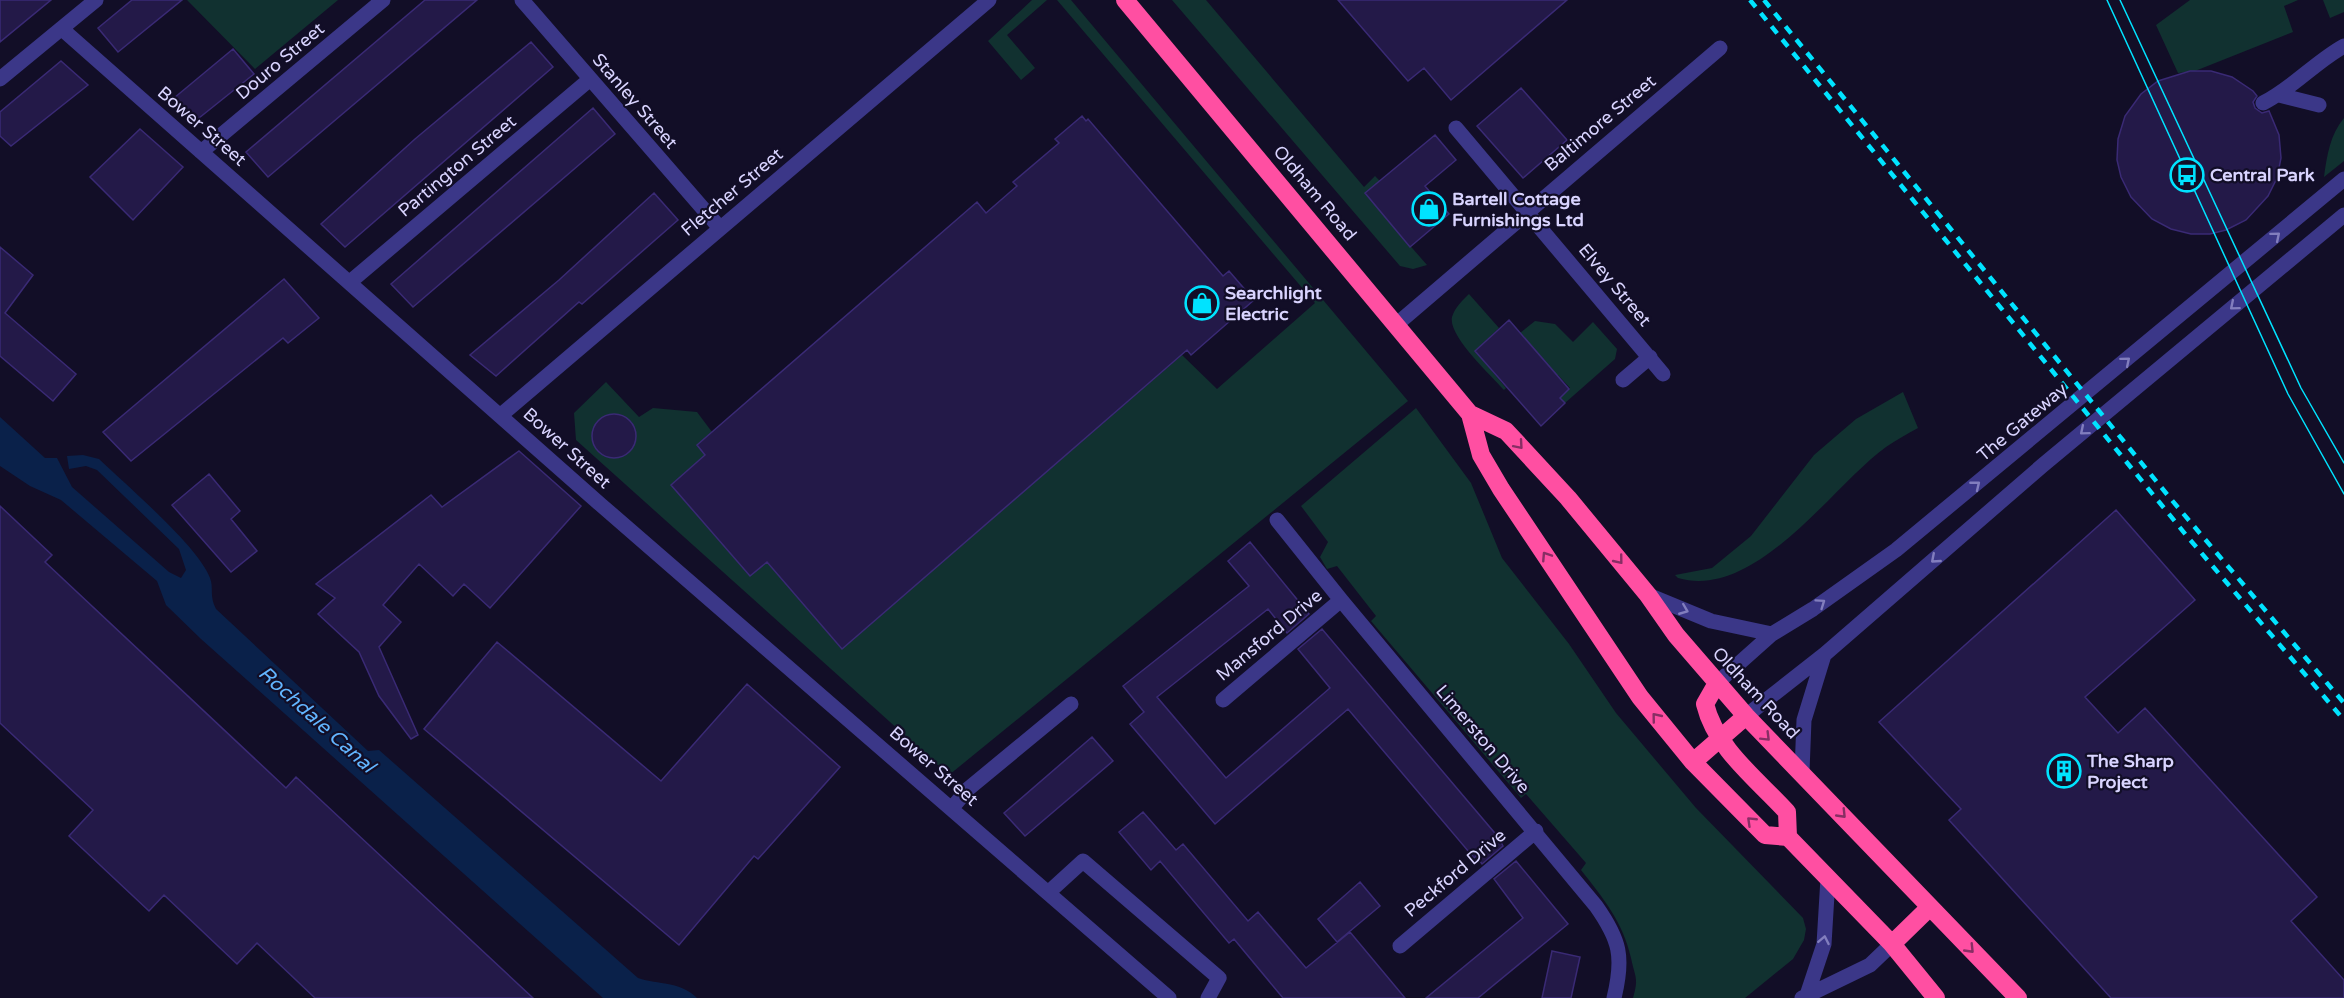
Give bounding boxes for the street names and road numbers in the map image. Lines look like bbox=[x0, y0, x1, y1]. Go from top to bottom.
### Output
street label: Douro Street bbox=[231, 18, 329, 104]
street label: Stanley Street bbox=[588, 49, 682, 153]
street label: Baltimore Street bbox=[1540, 70, 1660, 176]
street label: Bower Street bbox=[153, 81, 251, 171]
street label: Partington Street bbox=[394, 110, 521, 222]
street label: Oldham Road bbox=[1269, 141, 1361, 245]
street label: Fletcher Street bbox=[677, 143, 787, 241]
street label: Elvey Street bbox=[1574, 239, 1656, 331]
street label: The Gateway bbox=[1972, 378, 2072, 466]
street label: Bower Street bbox=[519, 403, 616, 493]
street label: Mansford Drive bbox=[1212, 584, 1326, 686]
street label: Oldham Road bbox=[1708, 642, 1804, 744]
street label: Limerston Drive bbox=[1431, 680, 1535, 798]
street label: Bower Street bbox=[885, 721, 983, 811]
street label: Peckford Drive bbox=[1400, 824, 1510, 922]

